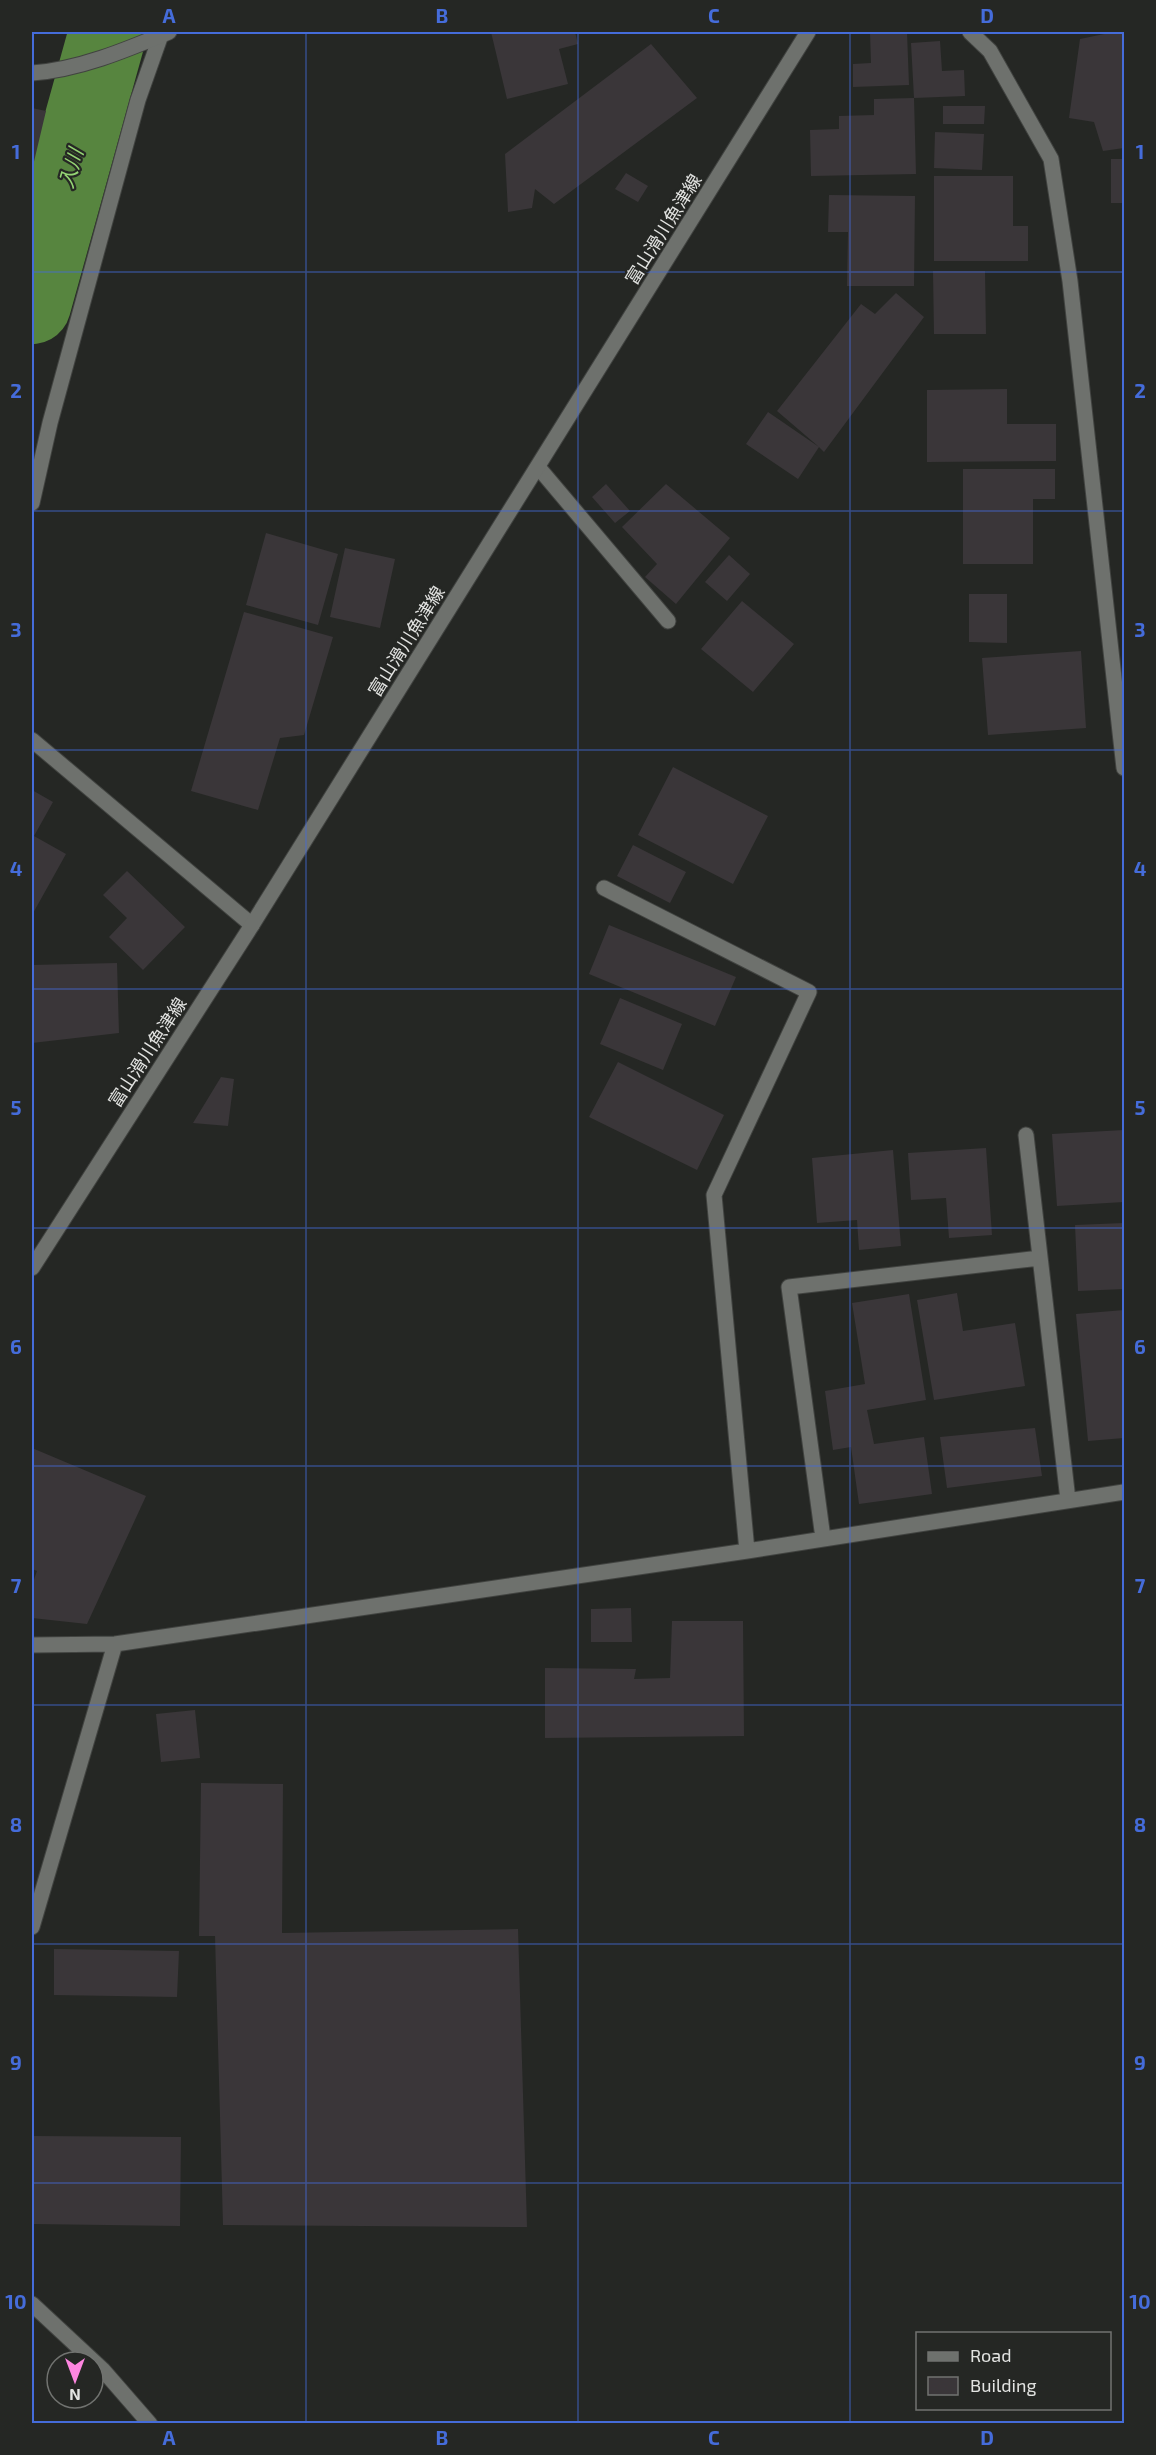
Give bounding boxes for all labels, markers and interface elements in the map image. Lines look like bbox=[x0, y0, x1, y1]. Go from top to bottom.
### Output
text: A bbox=[162, 3, 176, 27]
text: B bbox=[436, 3, 448, 27]
text: C bbox=[708, 3, 720, 27]
text: D bbox=[980, 3, 994, 27]
text: 1 bbox=[12, 139, 20, 163]
text: 1 bbox=[1136, 139, 1144, 163]
water label: 入川 bbox=[53, 144, 88, 191]
street label: 富山滑川魚津線 bbox=[620, 170, 706, 288]
text: 2 bbox=[10, 378, 22, 402]
text: 2 bbox=[1134, 378, 1146, 402]
street label: 富山滑川魚津線 bbox=[363, 582, 449, 700]
text: 3 bbox=[10, 617, 22, 641]
text: 3 bbox=[1134, 617, 1146, 641]
text: 4 bbox=[10, 856, 23, 880]
text: 4 bbox=[1134, 856, 1147, 880]
street label: 富山滑川魚津線 bbox=[103, 993, 191, 1111]
text: 5 bbox=[10, 1095, 22, 1119]
text: 5 bbox=[1134, 1095, 1146, 1119]
text: 6 bbox=[10, 1334, 22, 1358]
text: 6 bbox=[1134, 1334, 1146, 1358]
text: 7 bbox=[11, 1573, 22, 1597]
text: 7 bbox=[1135, 1573, 1146, 1597]
text: 8 bbox=[10, 1812, 22, 1836]
text: 8 bbox=[1134, 1812, 1146, 1836]
text: 9 bbox=[10, 2050, 22, 2074]
text: 9 bbox=[1134, 2050, 1146, 2074]
text: 10 bbox=[5, 2289, 27, 2313]
text: 10 bbox=[1129, 2289, 1151, 2313]
legend bbox=[916, 2332, 1111, 2410]
text: Road bbox=[970, 2344, 1011, 2366]
north arrow bbox=[45, 2350, 105, 2410]
text: Building bbox=[970, 2374, 1037, 2396]
text: N bbox=[69, 2386, 81, 2405]
text: A bbox=[162, 2425, 176, 2449]
text: B bbox=[436, 2425, 448, 2449]
text: C bbox=[708, 2425, 720, 2449]
text: D bbox=[980, 2425, 994, 2449]

